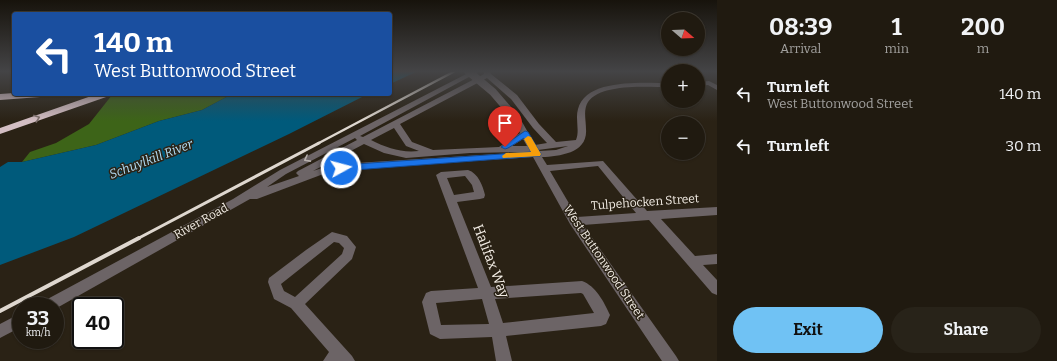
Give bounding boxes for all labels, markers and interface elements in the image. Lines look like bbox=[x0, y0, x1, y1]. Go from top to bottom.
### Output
north arrow bbox=[661, 12, 705, 56]
map controls bbox=[661, 12, 705, 160]
text: 08:39 bbox=[769, 13, 832, 41]
text: 1 bbox=[891, 13, 902, 41]
text: 200 bbox=[961, 13, 1005, 41]
text: 140 m bbox=[94, 26, 173, 59]
icon: left bbox=[28, 28, 80, 80]
text: Arrival bbox=[780, 41, 821, 56]
text: min bbox=[884, 41, 909, 56]
text: m bbox=[977, 41, 989, 56]
text: West Buttonwood Street bbox=[94, 60, 296, 82]
button: + bbox=[661, 64, 705, 108]
text: Turn left bbox=[767, 78, 829, 96]
icon: left bbox=[733, 83, 755, 105]
text: 140 m bbox=[999, 85, 1041, 103]
text: West Buttonwood Street bbox=[767, 96, 913, 111]
pin bbox=[488, 106, 522, 147]
icon: arrive bbox=[494, 112, 516, 134]
one-way arrow bbox=[33, 114, 40, 122]
button: − bbox=[661, 116, 705, 160]
icon: left bbox=[733, 135, 755, 157]
water label: Schuylkill River bbox=[107, 136, 196, 182]
text: Turn left bbox=[767, 137, 829, 155]
text: 30 m bbox=[1006, 137, 1041, 155]
position arrow bbox=[320, 147, 362, 189]
one-way arrow bbox=[304, 154, 311, 162]
street label: Tulpehocken Street bbox=[590, 191, 700, 213]
street label: River Road bbox=[172, 200, 230, 242]
street label: West Buttonwood Street bbox=[561, 202, 648, 322]
street label: Halifax Way bbox=[469, 222, 513, 301]
speed limit sign: 40 bbox=[72, 297, 124, 349]
text: 33 bbox=[27, 306, 49, 330]
button: Exit bbox=[733, 307, 883, 353]
button: Share bbox=[891, 307, 1041, 353]
text: km/h bbox=[26, 327, 50, 339]

